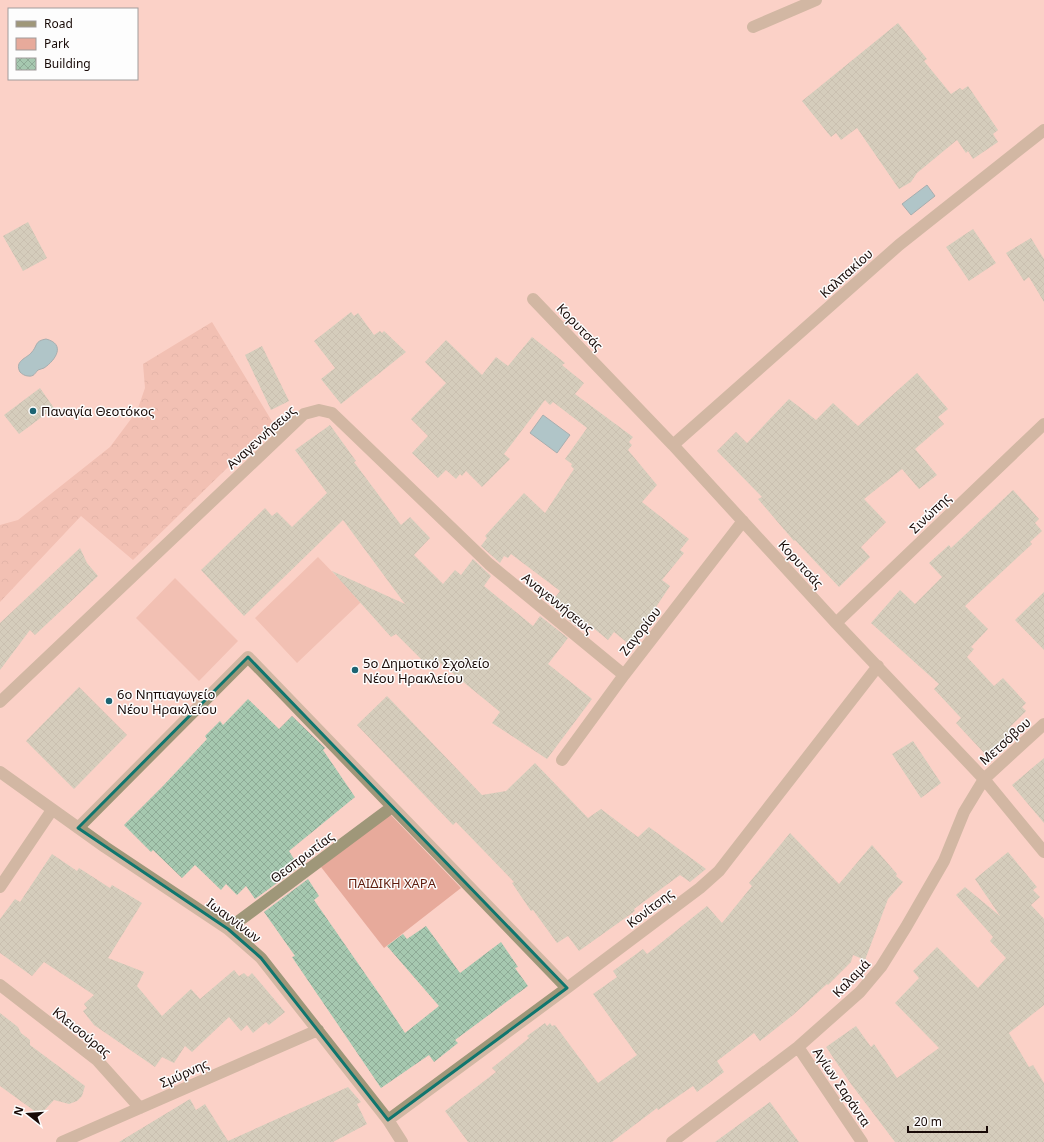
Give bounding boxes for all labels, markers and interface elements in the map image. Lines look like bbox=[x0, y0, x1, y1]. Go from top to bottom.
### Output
legend bbox=[8, 8, 138, 80]
text: Road bbox=[44, 15, 73, 32]
text: Park bbox=[44, 35, 70, 52]
text: Building bbox=[44, 55, 91, 72]
street label: Καλπακίου bbox=[816, 244, 876, 302]
street label: Κορυτσάς bbox=[553, 299, 607, 355]
street label: Αναγεννήσεως bbox=[222, 401, 300, 473]
place label: Παναγία Θεοτόκος bbox=[41, 402, 154, 420]
marker: Παναγία Θεοτόκος bbox=[28, 406, 38, 416]
street label: Σινώπης bbox=[905, 489, 955, 537]
street label: Κορυτσάς bbox=[774, 536, 828, 592]
street label: Αναγεννήσεως bbox=[518, 568, 598, 638]
street label: Ζαγορίου bbox=[615, 603, 665, 659]
place label: 5ο Δημοτικό Σχολείο Νέου Ηρακλείου bbox=[363, 654, 490, 687]
marker: 5ο Δημοτικό Σχολείο Νέου Ηρακλείου bbox=[350, 665, 360, 675]
place label: 6ο Νηπιαγωγείο Νέου Ηρακλείου bbox=[117, 685, 217, 718]
marker: 6ο Νηπιαγωγείο Νέου Ηρακλείου bbox=[104, 696, 114, 706]
street label: Μετσόβου bbox=[975, 713, 1035, 769]
street label: Θεσπρωτίας bbox=[266, 827, 338, 887]
park label: ΠΑΙΔΙΚΗ ΧΑΡΑ bbox=[348, 874, 437, 892]
street label: Κονίτσης bbox=[623, 884, 677, 932]
street label: Ιωαννίνων bbox=[203, 894, 265, 947]
street label: Καλαμά bbox=[828, 955, 874, 1001]
street label: Κλεισούρας bbox=[49, 1003, 115, 1061]
street label: Αγίων Σαράντα bbox=[809, 1044, 875, 1130]
street label: Σμύρνης bbox=[157, 1054, 211, 1092]
north arrow bbox=[8, 1094, 48, 1134]
text: N bbox=[9, 1104, 26, 1117]
scale bar bbox=[908, 1108, 987, 1134]
text: 20 m bbox=[914, 1113, 942, 1130]

